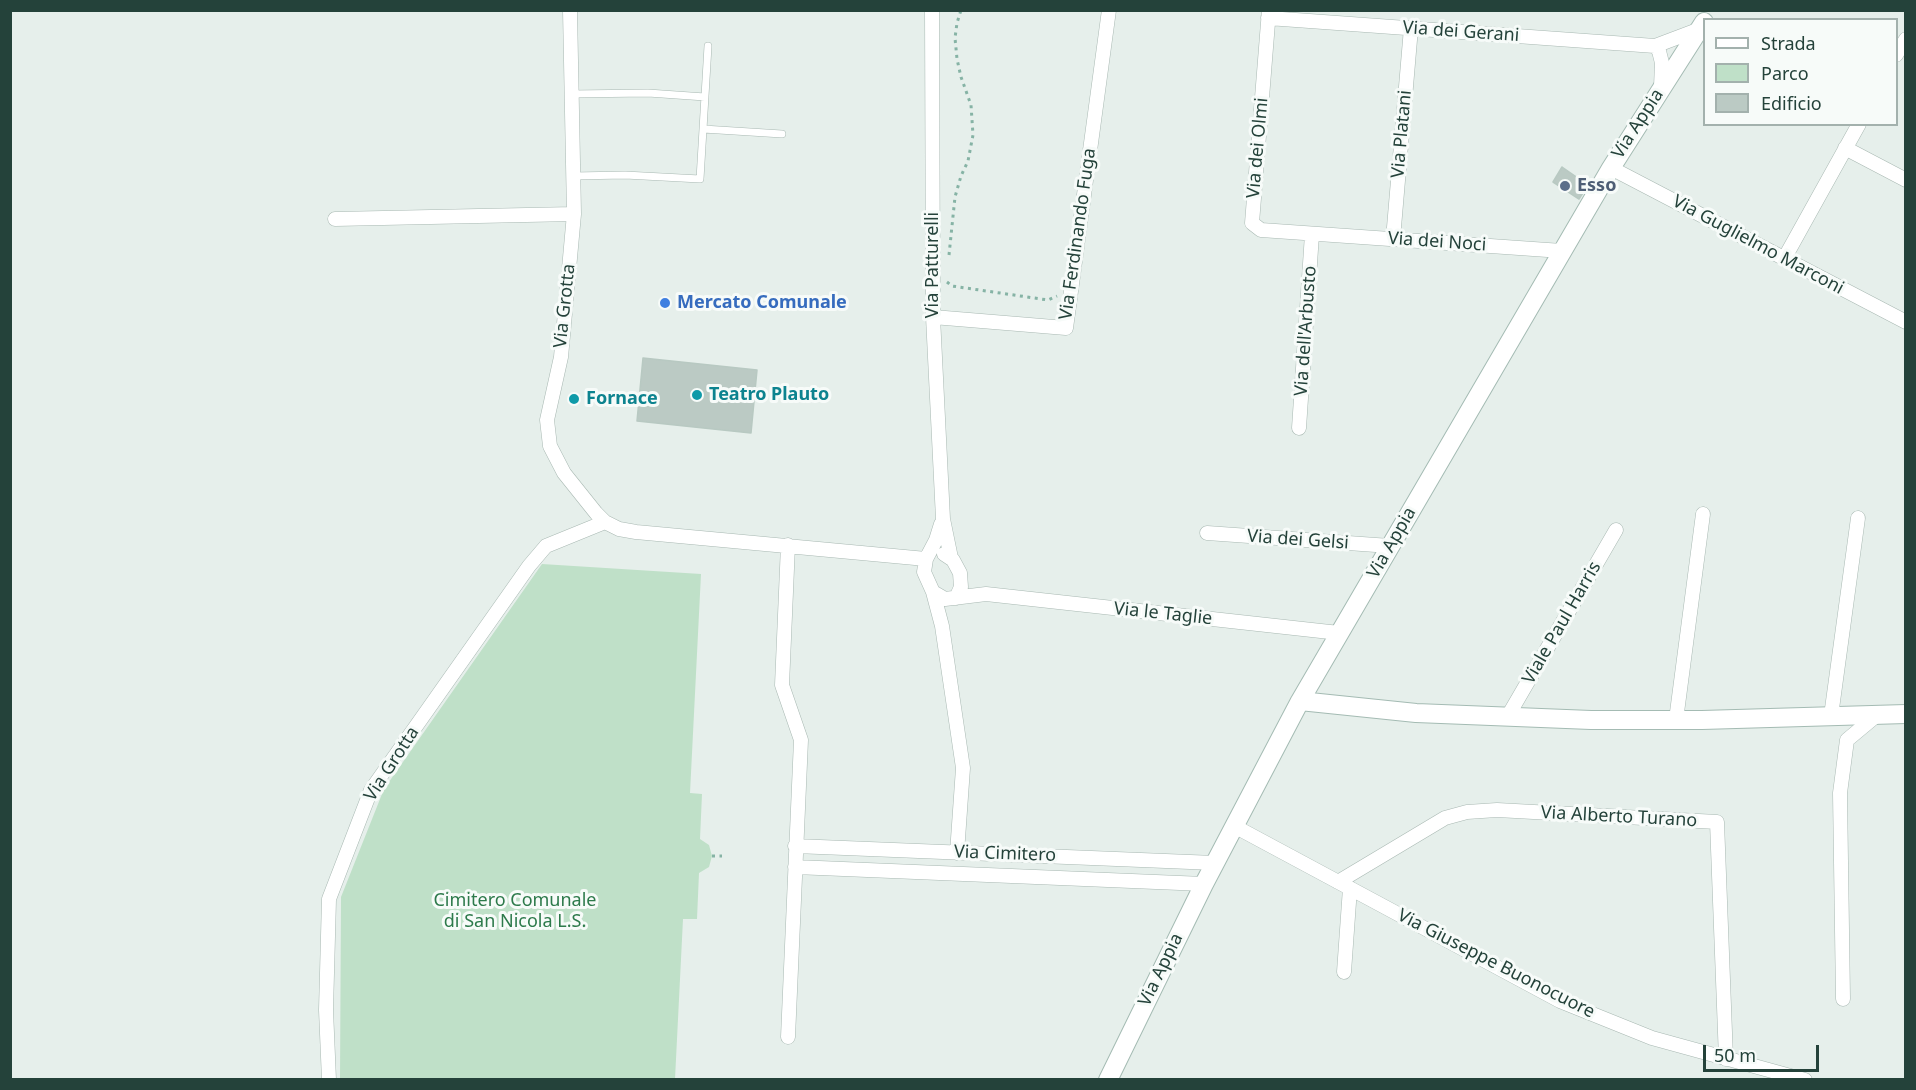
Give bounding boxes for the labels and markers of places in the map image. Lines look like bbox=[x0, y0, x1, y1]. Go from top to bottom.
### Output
place label: Esso bbox=[1577, 175, 1616, 197]
marker: Esso bbox=[1558, 179, 1572, 193]
place label: Mercato Comunale bbox=[677, 292, 847, 314]
marker: Mercato Comunale bbox=[658, 296, 672, 310]
place label: Teatro Plauto bbox=[709, 384, 829, 406]
place label: Fornace bbox=[586, 388, 658, 410]
marker: Teatro Plauto bbox=[690, 388, 704, 402]
marker: Fornace bbox=[567, 392, 581, 406]

